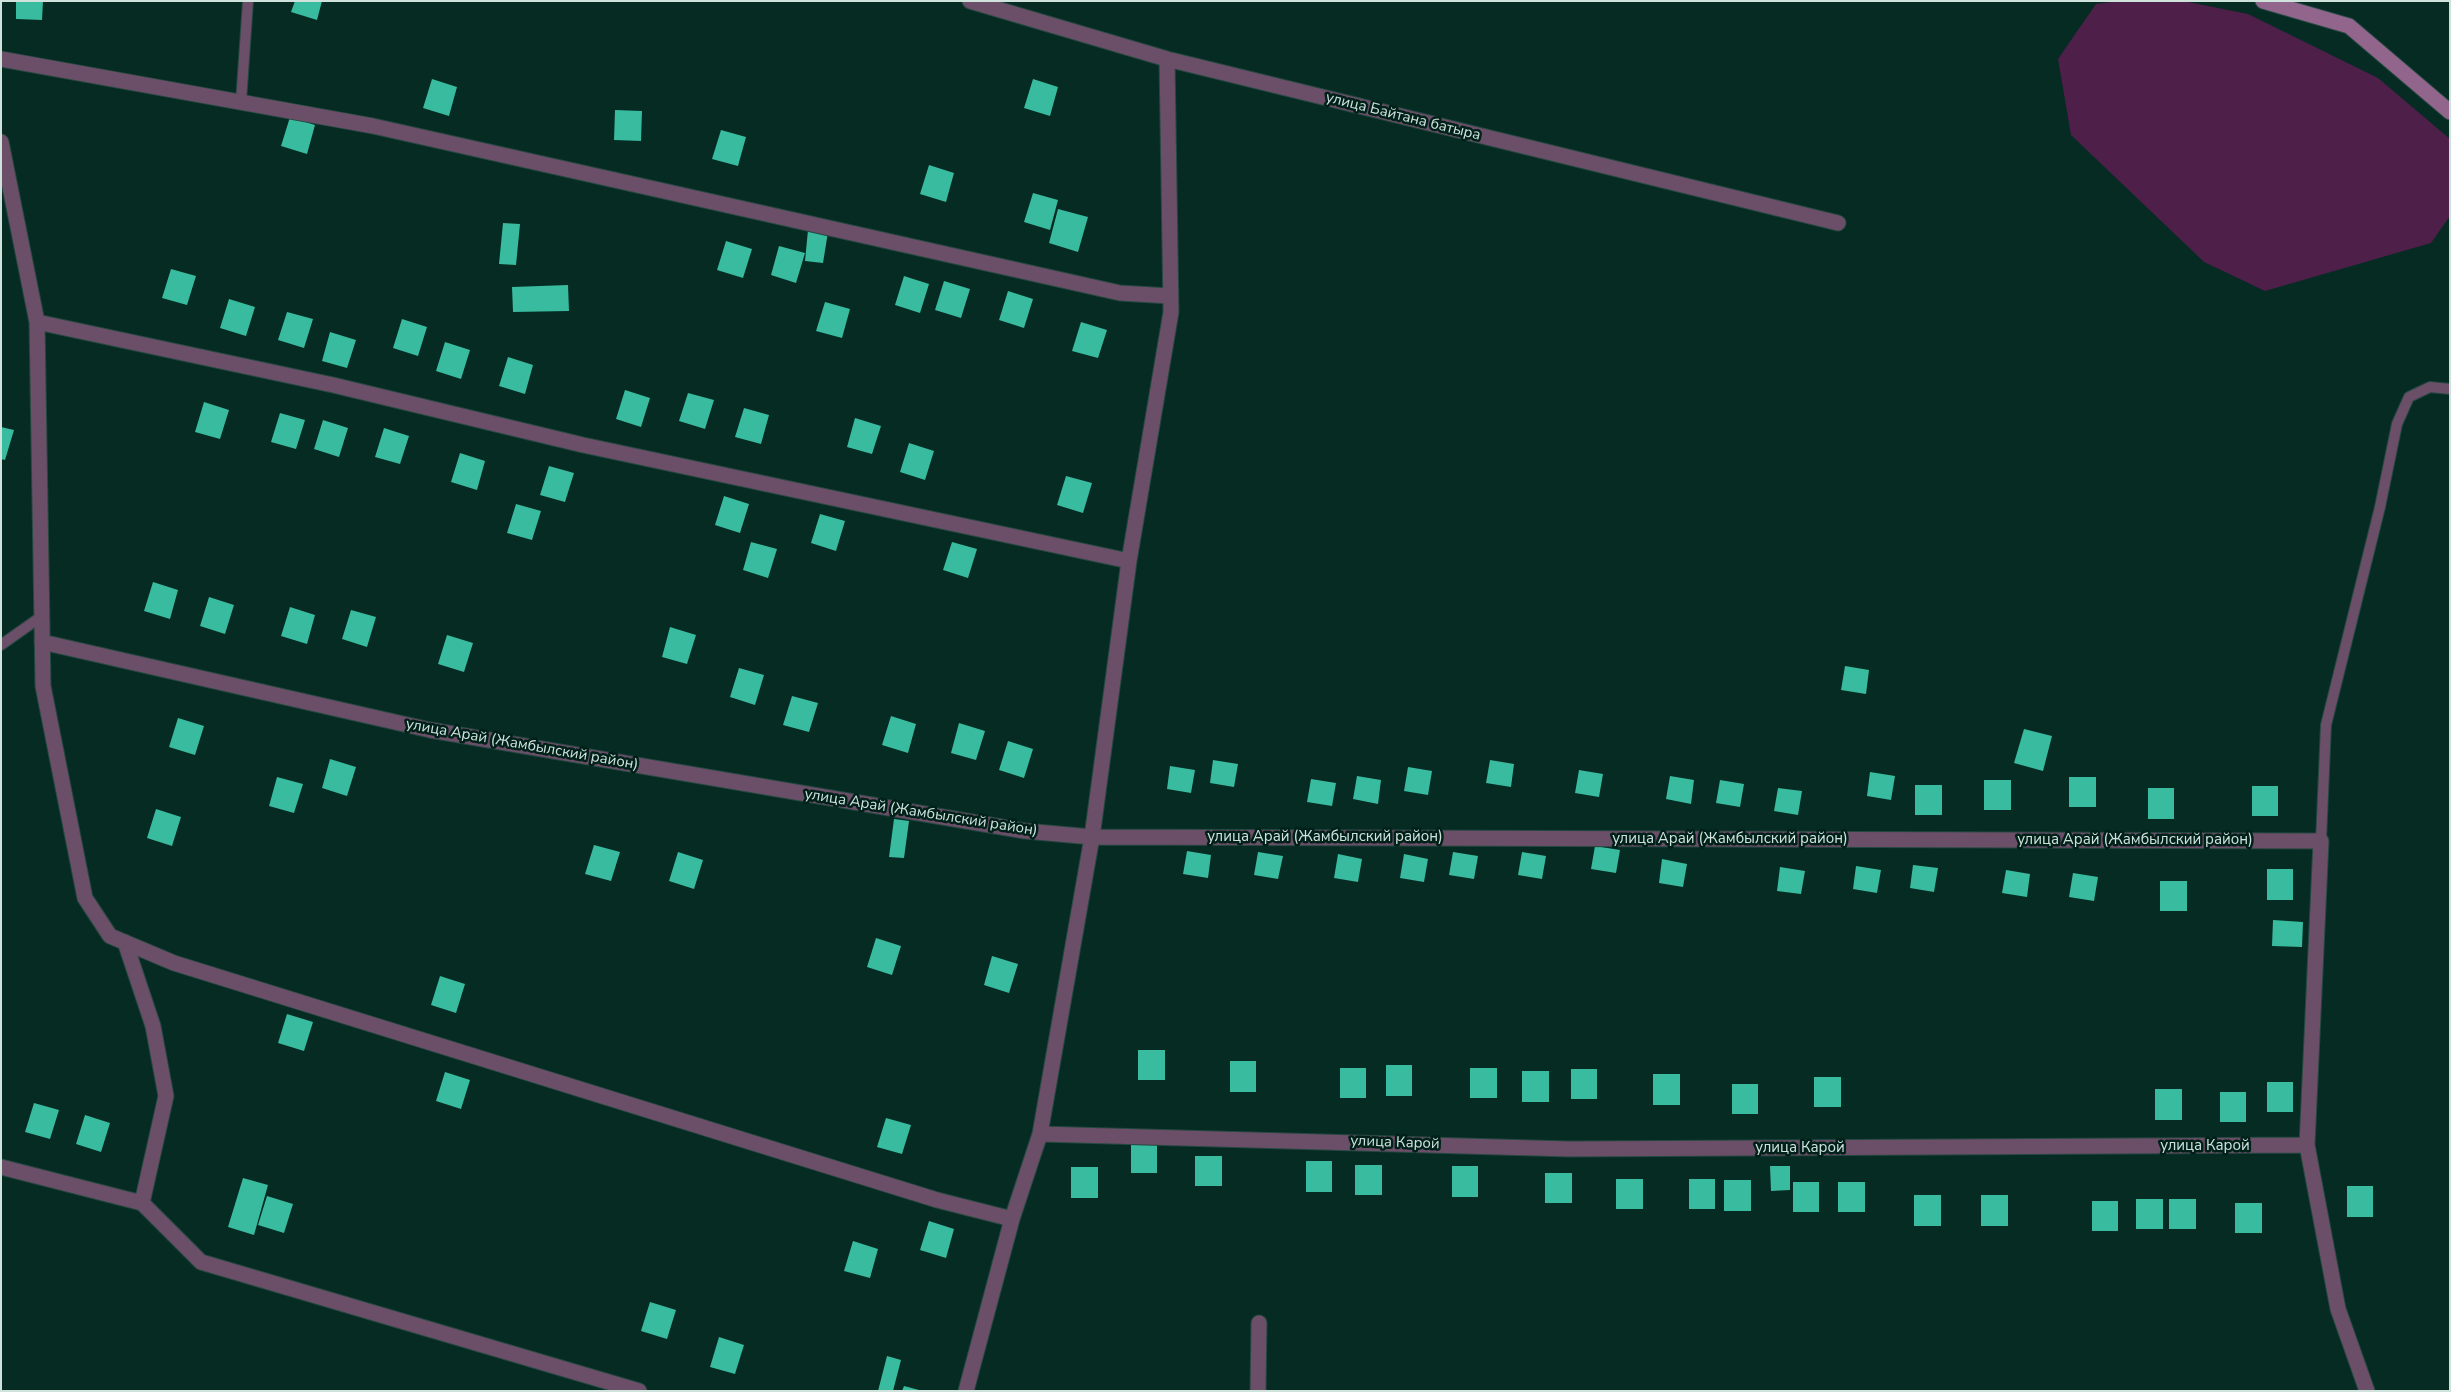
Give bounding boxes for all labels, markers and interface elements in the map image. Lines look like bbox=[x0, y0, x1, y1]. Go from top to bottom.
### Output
street label: улица Байтана батыра bbox=[1324, 89, 1482, 145]
street label: улица Арай (Жамбылский район) bbox=[404, 716, 640, 774]
street label: улица Арай (Жамбылский район) bbox=[803, 786, 1039, 840]
street label: улица Арай (Жамбылский район) bbox=[1207, 828, 1443, 846]
street label: улица Арай (Жамбылский район) bbox=[1612, 830, 1848, 848]
street label: улица Арай (Жамбылский район) bbox=[2017, 831, 2253, 849]
street label: улица Карой bbox=[1350, 1132, 1440, 1154]
street label: улица Карой bbox=[2160, 1137, 2250, 1155]
street label: улица Карой bbox=[1755, 1139, 1845, 1157]

